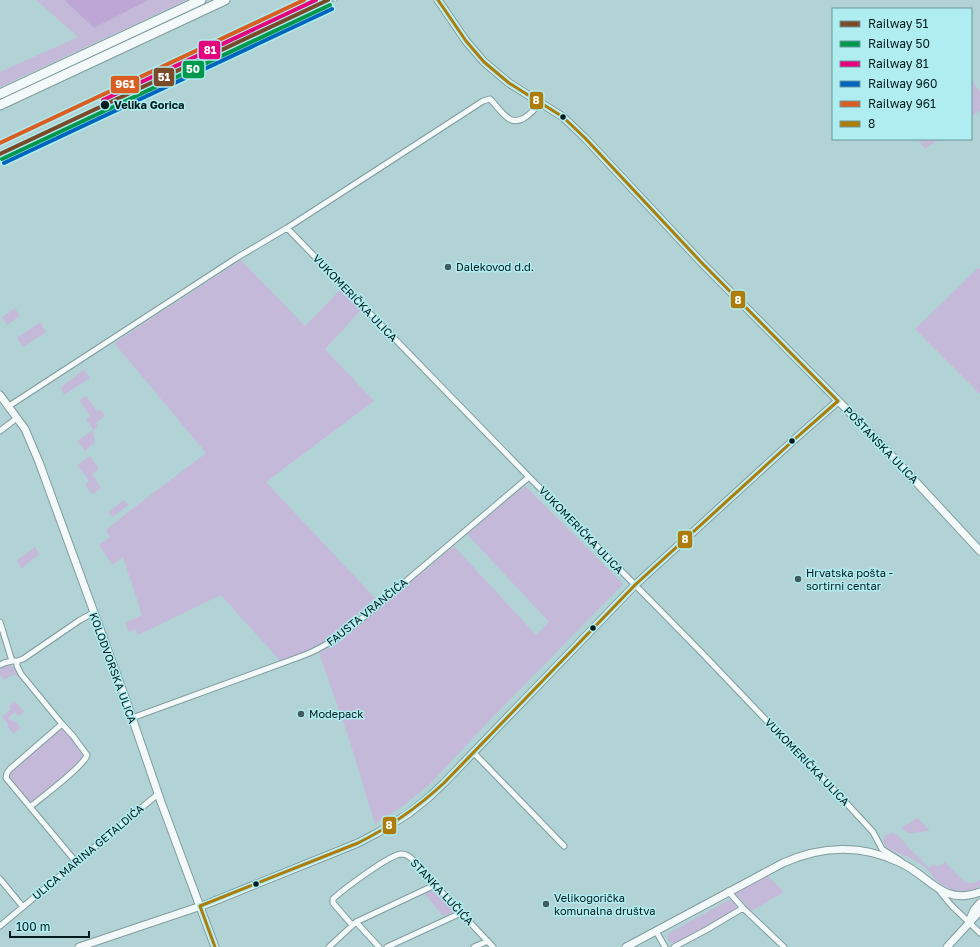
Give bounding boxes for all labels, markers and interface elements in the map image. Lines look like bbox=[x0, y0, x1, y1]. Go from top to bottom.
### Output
legend bbox=[832, 8, 972, 140]
text: Railway 51 bbox=[868, 16, 928, 31]
text: Railway 50 bbox=[868, 36, 930, 51]
line badge: 81 bbox=[198, 40, 221, 60]
text: 81 bbox=[204, 43, 217, 56]
text: Railway 81 bbox=[868, 56, 929, 71]
line badge: 50 bbox=[182, 60, 205, 79]
text: 50 bbox=[186, 62, 200, 75]
line badge: 51 bbox=[153, 67, 175, 87]
text: 51 bbox=[158, 70, 171, 83]
line badge: 961 bbox=[110, 75, 140, 94]
text: Railway 960 bbox=[868, 76, 937, 91]
text: 961 bbox=[115, 77, 135, 90]
line badge: 8 bbox=[529, 91, 544, 110]
text: 8 bbox=[532, 93, 540, 106]
text: Railway 961 bbox=[868, 96, 936, 111]
place label: Velika Gorica bbox=[114, 98, 184, 111]
marker: Velika Gorica bbox=[99, 99, 111, 111]
unlabelled marker bbox=[558, 112, 568, 122]
text: 8 bbox=[868, 116, 875, 131]
street label: VUKOMERIČKA ULICA bbox=[310, 251, 401, 344]
place label: Dalekovod d.d. bbox=[456, 260, 534, 273]
marker: Dalekovod d.d. bbox=[443, 262, 453, 272]
line badge: 8 bbox=[730, 290, 746, 309]
text: 8 bbox=[734, 293, 742, 306]
street label: POŠTANSKA ULICA bbox=[841, 404, 922, 486]
unlabelled marker bbox=[787, 436, 797, 446]
street label: VUKOMERIČKA ULICA bbox=[536, 483, 627, 576]
line badge: 8 bbox=[677, 530, 693, 549]
text: 8 bbox=[681, 532, 689, 545]
place label: Hrvatska pošta - sortirni centar bbox=[806, 566, 893, 592]
marker: Hrvatska pošta - sortirni centar bbox=[793, 574, 803, 584]
street label: FAUSTA VRANČIĆA bbox=[324, 575, 410, 648]
street label: KOLODVORSKA ULICA bbox=[87, 611, 140, 726]
unlabelled marker bbox=[588, 623, 598, 633]
place label: Modepack bbox=[309, 707, 363, 720]
marker: Modepack bbox=[296, 709, 306, 719]
street label: VUKOMERIČKA ULICA bbox=[762, 715, 853, 808]
street label: ULICA MARINA GETALDIĆA bbox=[29, 801, 146, 902]
line badge: 8 bbox=[382, 816, 397, 835]
text: 8 bbox=[385, 818, 393, 831]
street label: STANKA LUČIĆA bbox=[408, 856, 477, 928]
unlabelled marker bbox=[251, 879, 261, 889]
place label: Velikogorička komunalna društva bbox=[554, 891, 655, 917]
marker: Velikogorička komunalna društva bbox=[541, 899, 551, 909]
scale bar bbox=[10, 913, 89, 939]
text: 100 m bbox=[16, 919, 50, 934]

